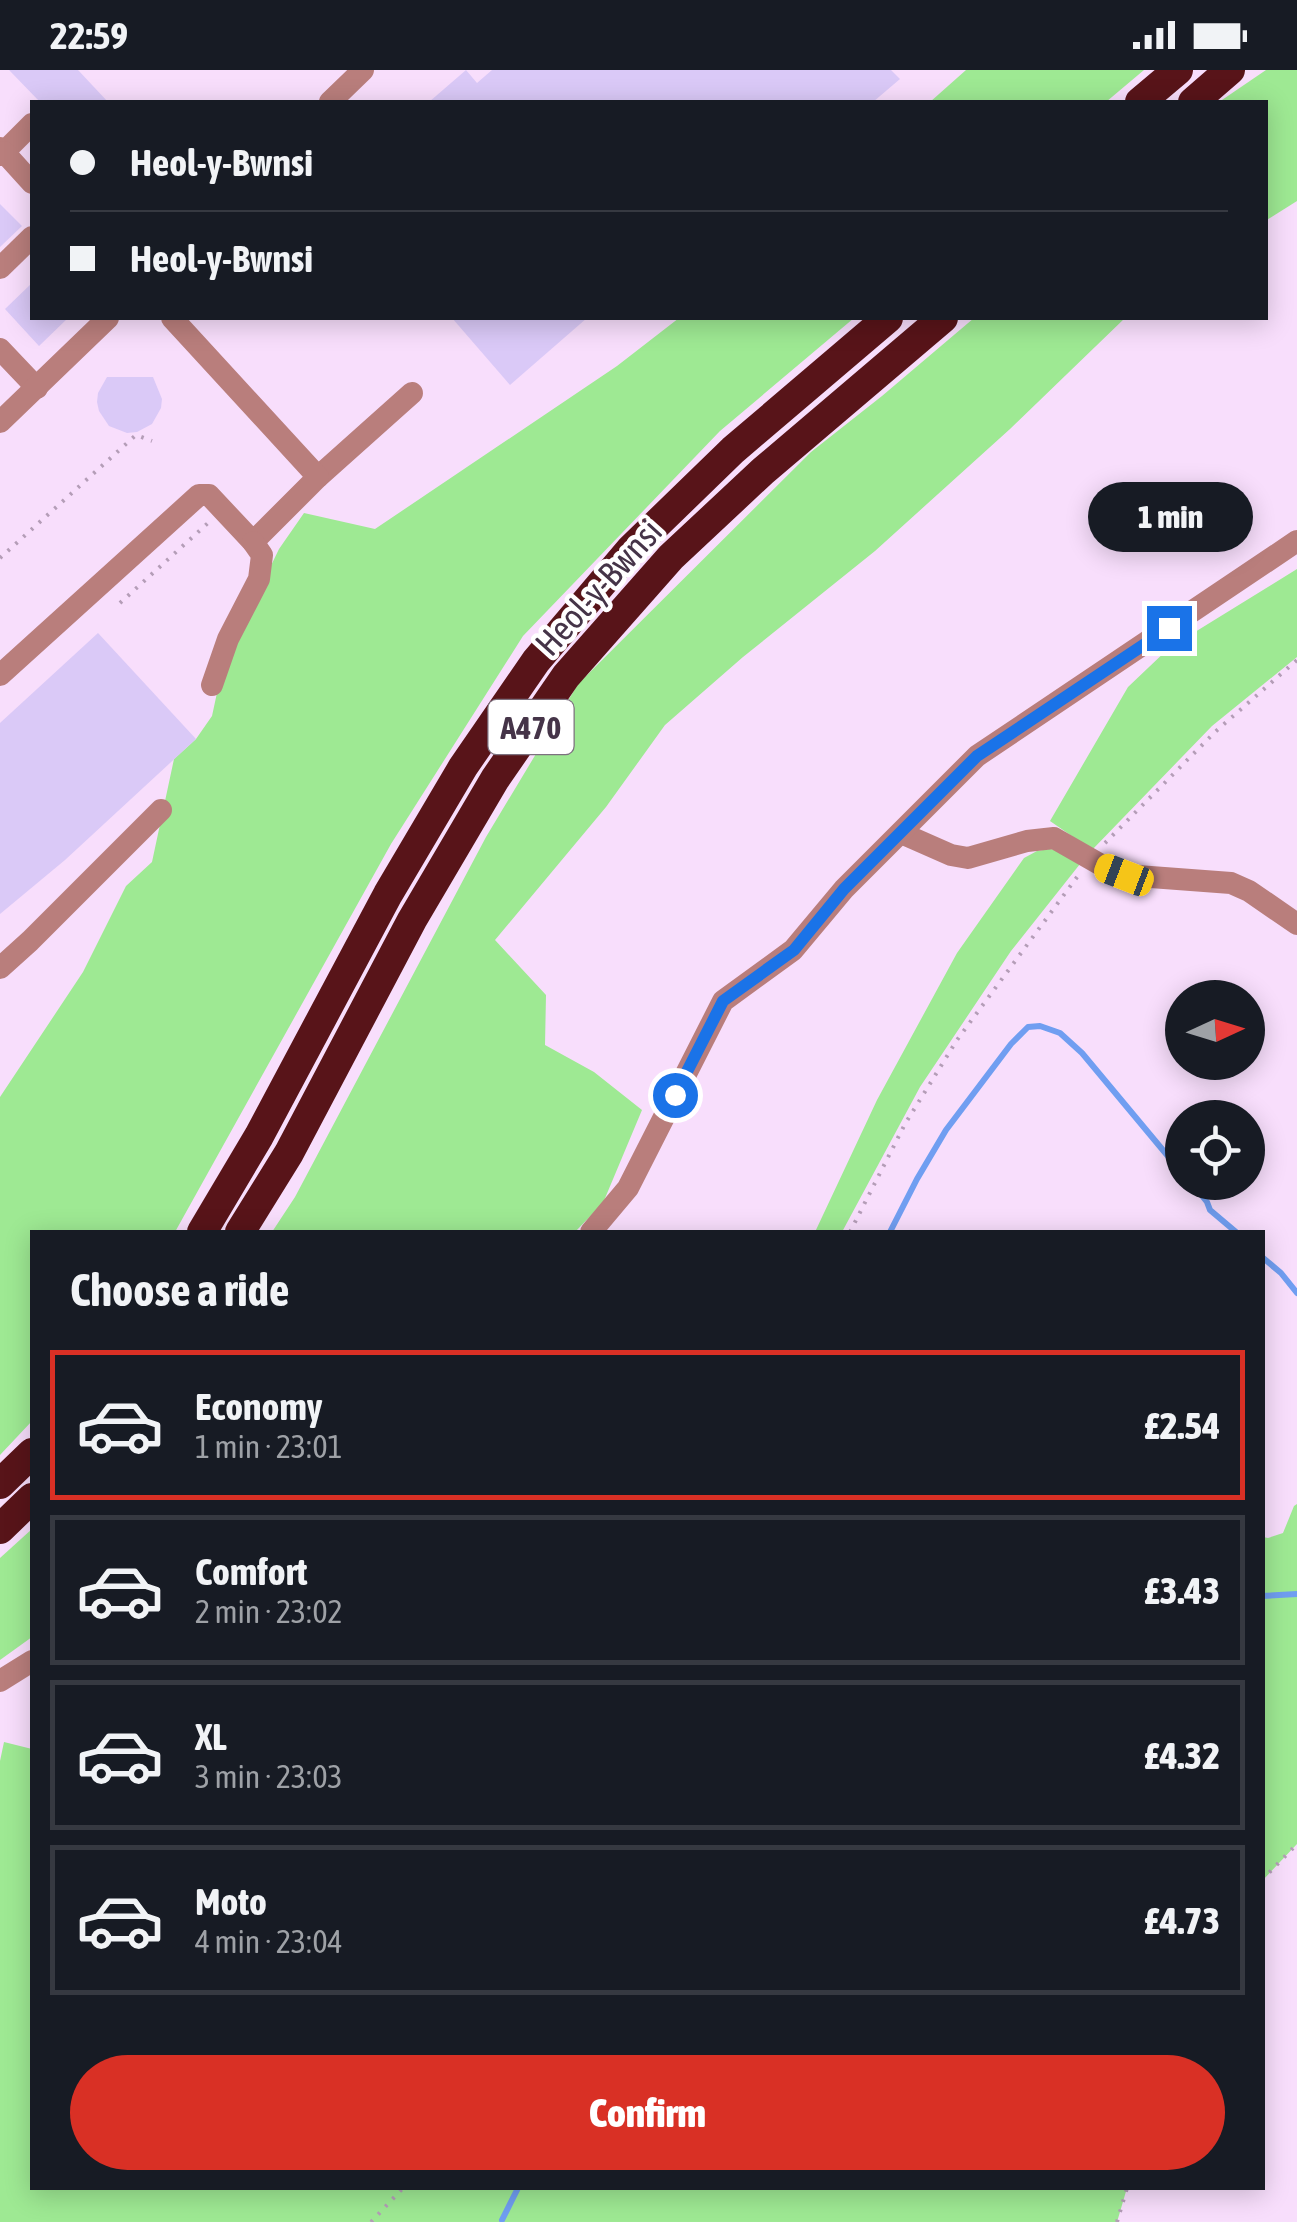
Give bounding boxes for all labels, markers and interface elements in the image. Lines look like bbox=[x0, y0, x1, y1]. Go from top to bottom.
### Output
text: 22:59 bbox=[50, 14, 128, 57]
text: Heol-y-Bwnsi bbox=[130, 141, 313, 184]
text: Heol-y-Bwnsi bbox=[130, 237, 313, 280]
callout: 1 min bbox=[1086, 483, 1252, 553]
text: 1 min bbox=[1138, 498, 1203, 535]
street label: Heol-y-Bwnsi bbox=[527, 511, 669, 663]
route end bbox=[1147, 606, 1192, 651]
road number: A470 bbox=[488, 700, 574, 754]
car bbox=[1091, 850, 1157, 900]
north arrow bbox=[1165, 980, 1265, 1080]
map controls bbox=[1165, 980, 1265, 1200]
route start bbox=[653, 1073, 698, 1118]
button: locate bbox=[1165, 1100, 1265, 1200]
text: Choose a ride bbox=[70, 1264, 289, 1316]
icon: car bbox=[75, 1380, 165, 1470]
text: Economy bbox=[195, 1385, 322, 1428]
text: £2.54 bbox=[1144, 1404, 1220, 1447]
text: 1 min · 23:01 bbox=[195, 1428, 342, 1465]
icon: car bbox=[75, 1545, 165, 1635]
text: Comfort bbox=[195, 1550, 307, 1593]
text: £3.43 bbox=[1144, 1569, 1220, 1612]
text: 2 min · 23:02 bbox=[195, 1593, 342, 1630]
icon: car bbox=[75, 1710, 165, 1800]
text: XL bbox=[195, 1715, 227, 1758]
text: £4.32 bbox=[1144, 1734, 1220, 1777]
text: 3 min · 23:03 bbox=[195, 1758, 342, 1795]
icon: car bbox=[75, 1875, 165, 1965]
text: Moto bbox=[195, 1880, 267, 1923]
text: £4.73 bbox=[1144, 1899, 1220, 1942]
text: 4 min · 23:04 bbox=[195, 1923, 342, 1960]
button: Confirm bbox=[70, 2055, 1225, 2170]

